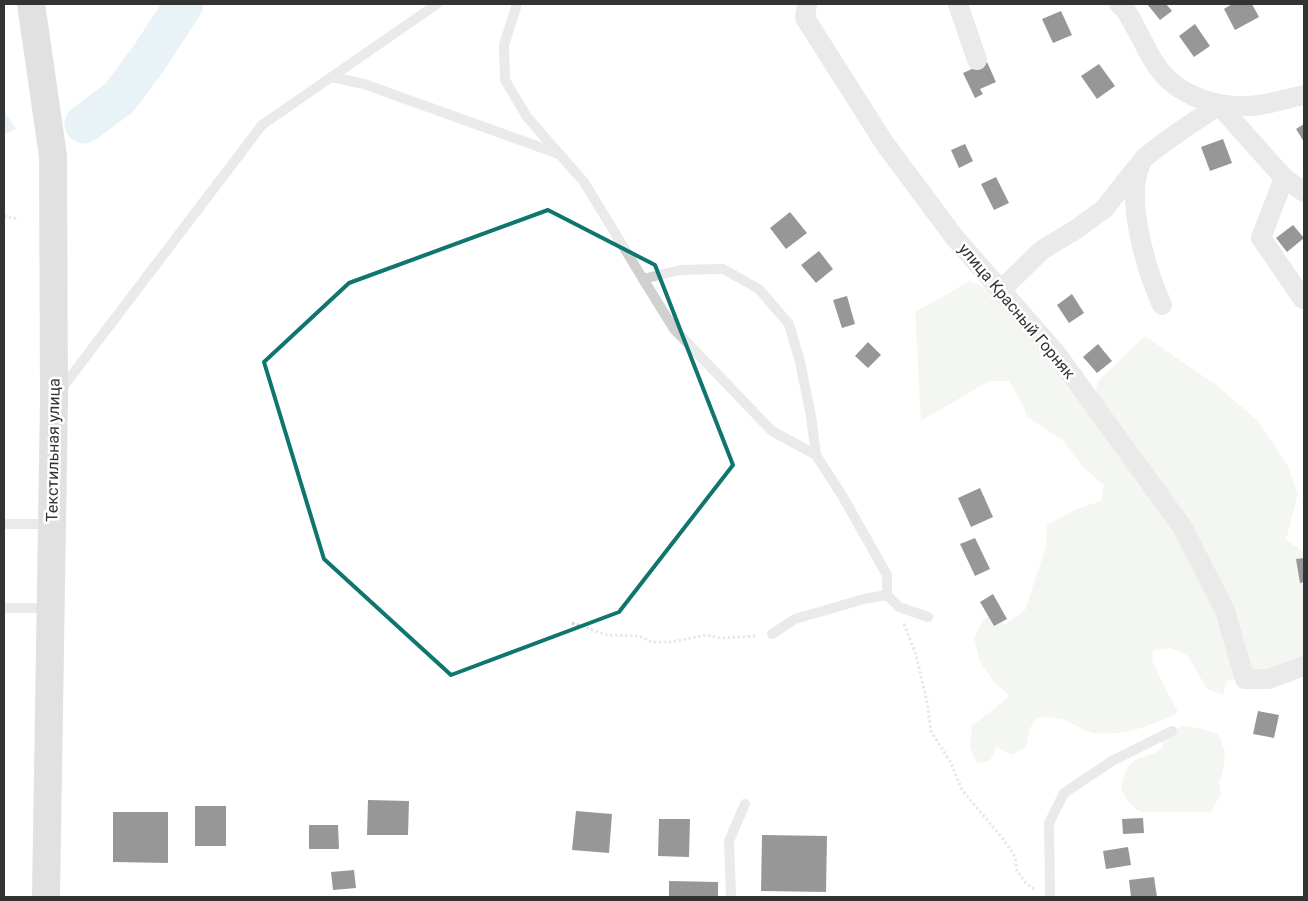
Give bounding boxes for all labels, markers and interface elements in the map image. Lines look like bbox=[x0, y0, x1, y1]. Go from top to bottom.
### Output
street label: улица Красный Горняк bbox=[955, 239, 1079, 383]
street label: Текстильная улица bbox=[42, 378, 64, 522]

